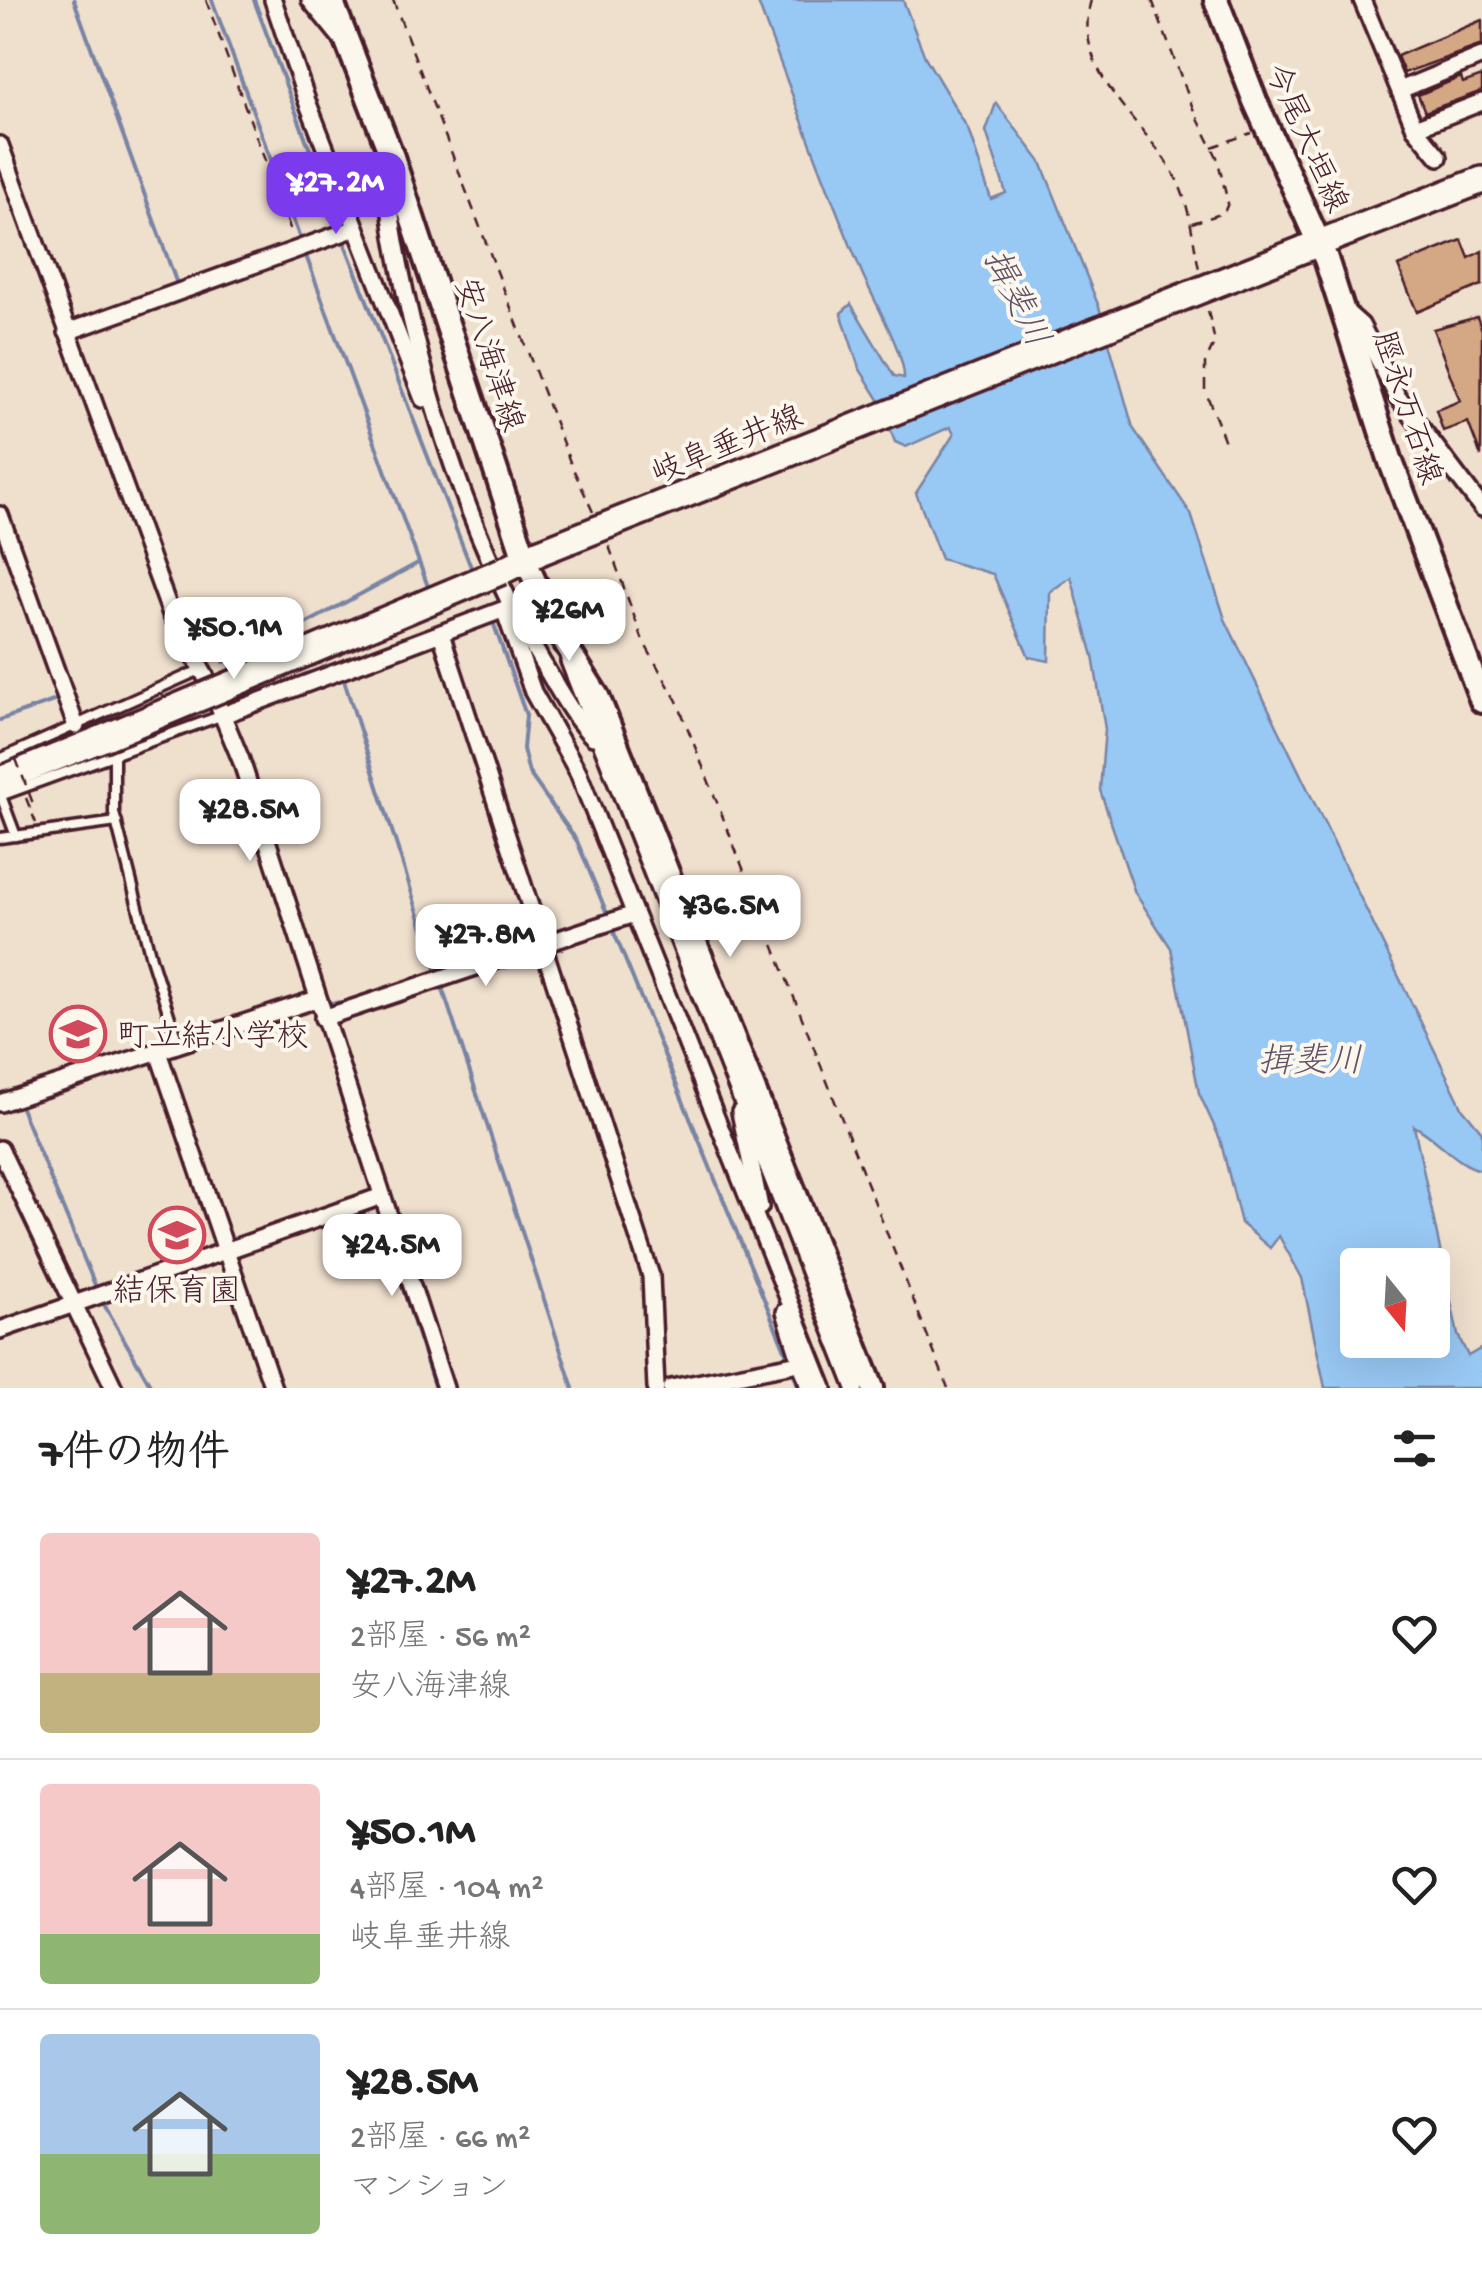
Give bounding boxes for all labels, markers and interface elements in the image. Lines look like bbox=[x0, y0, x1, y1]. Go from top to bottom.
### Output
street label: 今尾大垣線 bbox=[1254, 57, 1355, 220]
pin: ¥27.2M bbox=[255, 152, 417, 237]
text: ¥27.2M bbox=[288, 165, 384, 203]
water label: 揖斐川 bbox=[971, 242, 1057, 356]
street label: 安八海津線 bbox=[443, 273, 530, 438]
street label: 脛永万石線 bbox=[1361, 326, 1448, 491]
street label: 岐阜垂井線 bbox=[646, 398, 809, 495]
pin: ¥26M bbox=[510, 579, 628, 664]
text: ¥26M bbox=[535, 592, 603, 630]
pin: ¥50.1M bbox=[153, 597, 315, 682]
text: ¥50.1M bbox=[186, 610, 282, 648]
pin: ¥28.5M bbox=[169, 779, 331, 864]
text: ¥28.5M bbox=[201, 792, 299, 830]
pin: ¥36.5M bbox=[649, 875, 811, 960]
text: ¥36.5M bbox=[682, 888, 778, 926]
pin: ¥27.8M bbox=[405, 904, 567, 989]
text: ¥27.8M bbox=[438, 917, 534, 955]
school or university icon: 町立結小学校 bbox=[48, 1004, 108, 1064]
place label: 町立結小学校 bbox=[117, 1019, 309, 1058]
water label: 揖斐川 bbox=[1257, 1042, 1363, 1085]
school or university icon: 結保育園 bbox=[147, 1205, 207, 1265]
pin: ¥24.5M bbox=[311, 1214, 473, 1299]
text: ¥24.5M bbox=[345, 1227, 439, 1265]
north arrow bbox=[1340, 1248, 1450, 1358]
map controls bbox=[1340, 1248, 1450, 1358]
place label: 結保育園 bbox=[113, 1274, 241, 1313]
icon: filters bbox=[1387, 1421, 1442, 1476]
text: 7件の物件 bbox=[40, 1432, 230, 1481]
text: ¥27.2M bbox=[350, 1559, 475, 1608]
icon: home bbox=[120, 1573, 240, 1693]
icon: heart bbox=[1387, 1606, 1442, 1661]
text: 2部屋 · 56 m² bbox=[350, 1620, 531, 1658]
text: 安八海津線 bbox=[350, 1670, 510, 1708]
text: ¥50.1M bbox=[350, 1810, 475, 1859]
icon: home bbox=[120, 1824, 240, 1944]
icon: heart bbox=[1387, 1857, 1442, 1912]
text: 4部屋 · 104 m² bbox=[350, 1871, 544, 1909]
text: 岐阜垂井線 bbox=[350, 1921, 510, 1959]
text: ¥28.5M bbox=[350, 2060, 478, 2109]
icon: home bbox=[120, 2074, 240, 2194]
icon: heart bbox=[1387, 2107, 1442, 2162]
text: 2部屋 · 66 m² bbox=[350, 2121, 530, 2159]
text: マンション bbox=[350, 2171, 509, 2209]

